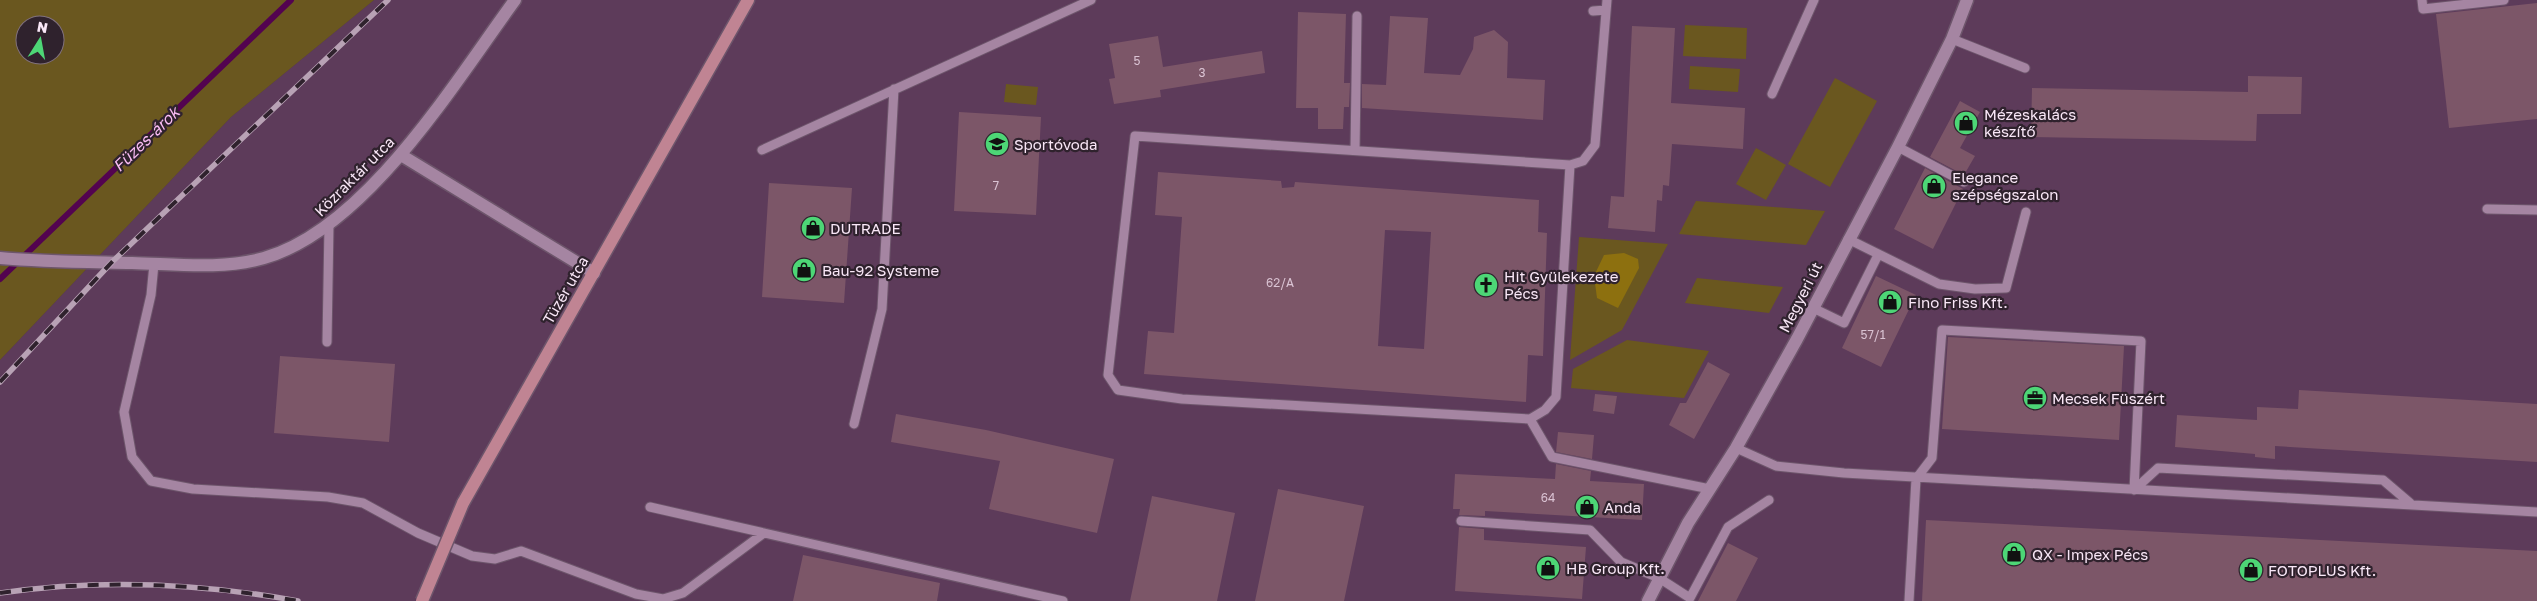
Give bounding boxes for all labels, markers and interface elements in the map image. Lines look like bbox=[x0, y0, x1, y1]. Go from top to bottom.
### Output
north arrow bbox=[15, 15, 65, 65]
text: N bbox=[36, 17, 49, 36]
house number: 5 bbox=[1134, 53, 1141, 68]
house number: 3 bbox=[1198, 65, 1206, 80]
water label: Füzes-árok bbox=[108, 101, 185, 176]
place label: Mézeskalács készítő bbox=[1984, 105, 2076, 140]
shop icon: Mézeskalács készítő bbox=[1953, 110, 1979, 136]
school or university icon: Sportóvoda bbox=[984, 131, 1010, 157]
street label: Közraktár utca bbox=[310, 132, 398, 220]
place label: Sportóvoda bbox=[1014, 135, 1097, 153]
place label: Elegance szépségszalon bbox=[1952, 168, 2058, 203]
shop icon: Elegance szépségszalon bbox=[1921, 173, 1947, 199]
house number: 7 bbox=[993, 178, 999, 193]
shop icon: DUTRADE bbox=[800, 215, 826, 241]
place label: DUTRADE bbox=[830, 219, 901, 237]
street label: Tüzér utca bbox=[538, 253, 592, 327]
shop icon: Bau-92 Systeme bbox=[791, 257, 817, 283]
street label: Megyeri út bbox=[1775, 259, 1825, 335]
place label: Bau-92 Systeme bbox=[822, 261, 940, 279]
place label: Hit Gyülekezete Pécs bbox=[1504, 267, 1619, 302]
church icon: Hit Gyülekezete Pécs bbox=[1473, 272, 1499, 298]
house number: 62/A bbox=[1266, 275, 1294, 290]
shop icon: Fino Friss Kft. bbox=[1877, 289, 1903, 315]
place label: Fino Friss Kft. bbox=[1908, 293, 2008, 311]
house number: 57/1 bbox=[1861, 327, 1886, 342]
office icon: Mecsek Füszért bbox=[2022, 385, 2048, 411]
place label: Mecsek Füszért bbox=[2052, 389, 2165, 407]
house number: 64 bbox=[1541, 490, 1555, 505]
shop icon: Anda bbox=[1574, 494, 1600, 520]
place label: Anda bbox=[1604, 498, 1641, 516]
shop icon: QX - Impex Pécs bbox=[2001, 541, 2027, 567]
place label: QX - Impex Pécs bbox=[2032, 545, 2148, 563]
shop icon: HB Group Kft. bbox=[1535, 555, 1561, 581]
shop icon: FOTOPLUS Kft. bbox=[2238, 557, 2264, 583]
place label: HB Group Kft. bbox=[1566, 559, 1665, 577]
place label: FOTOPLUS Kft. bbox=[2268, 561, 2376, 579]

